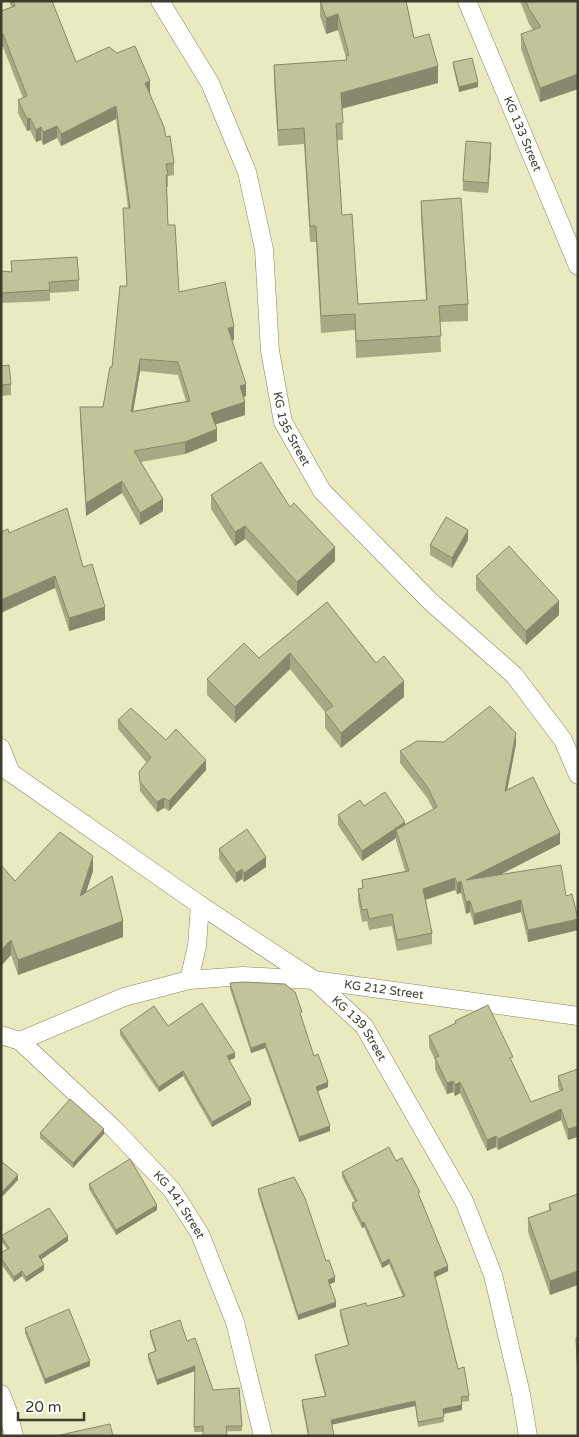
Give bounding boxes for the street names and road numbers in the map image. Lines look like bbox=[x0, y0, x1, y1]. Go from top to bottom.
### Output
street label: KG 133 Street bbox=[501, 94, 545, 174]
street label: KG 135 Street bbox=[271, 391, 314, 469]
street label: KG 212 Street bbox=[343, 977, 425, 1002]
street label: KG 139 Street bbox=[329, 993, 390, 1064]
street label: KG 141 Street bbox=[150, 1168, 208, 1241]

